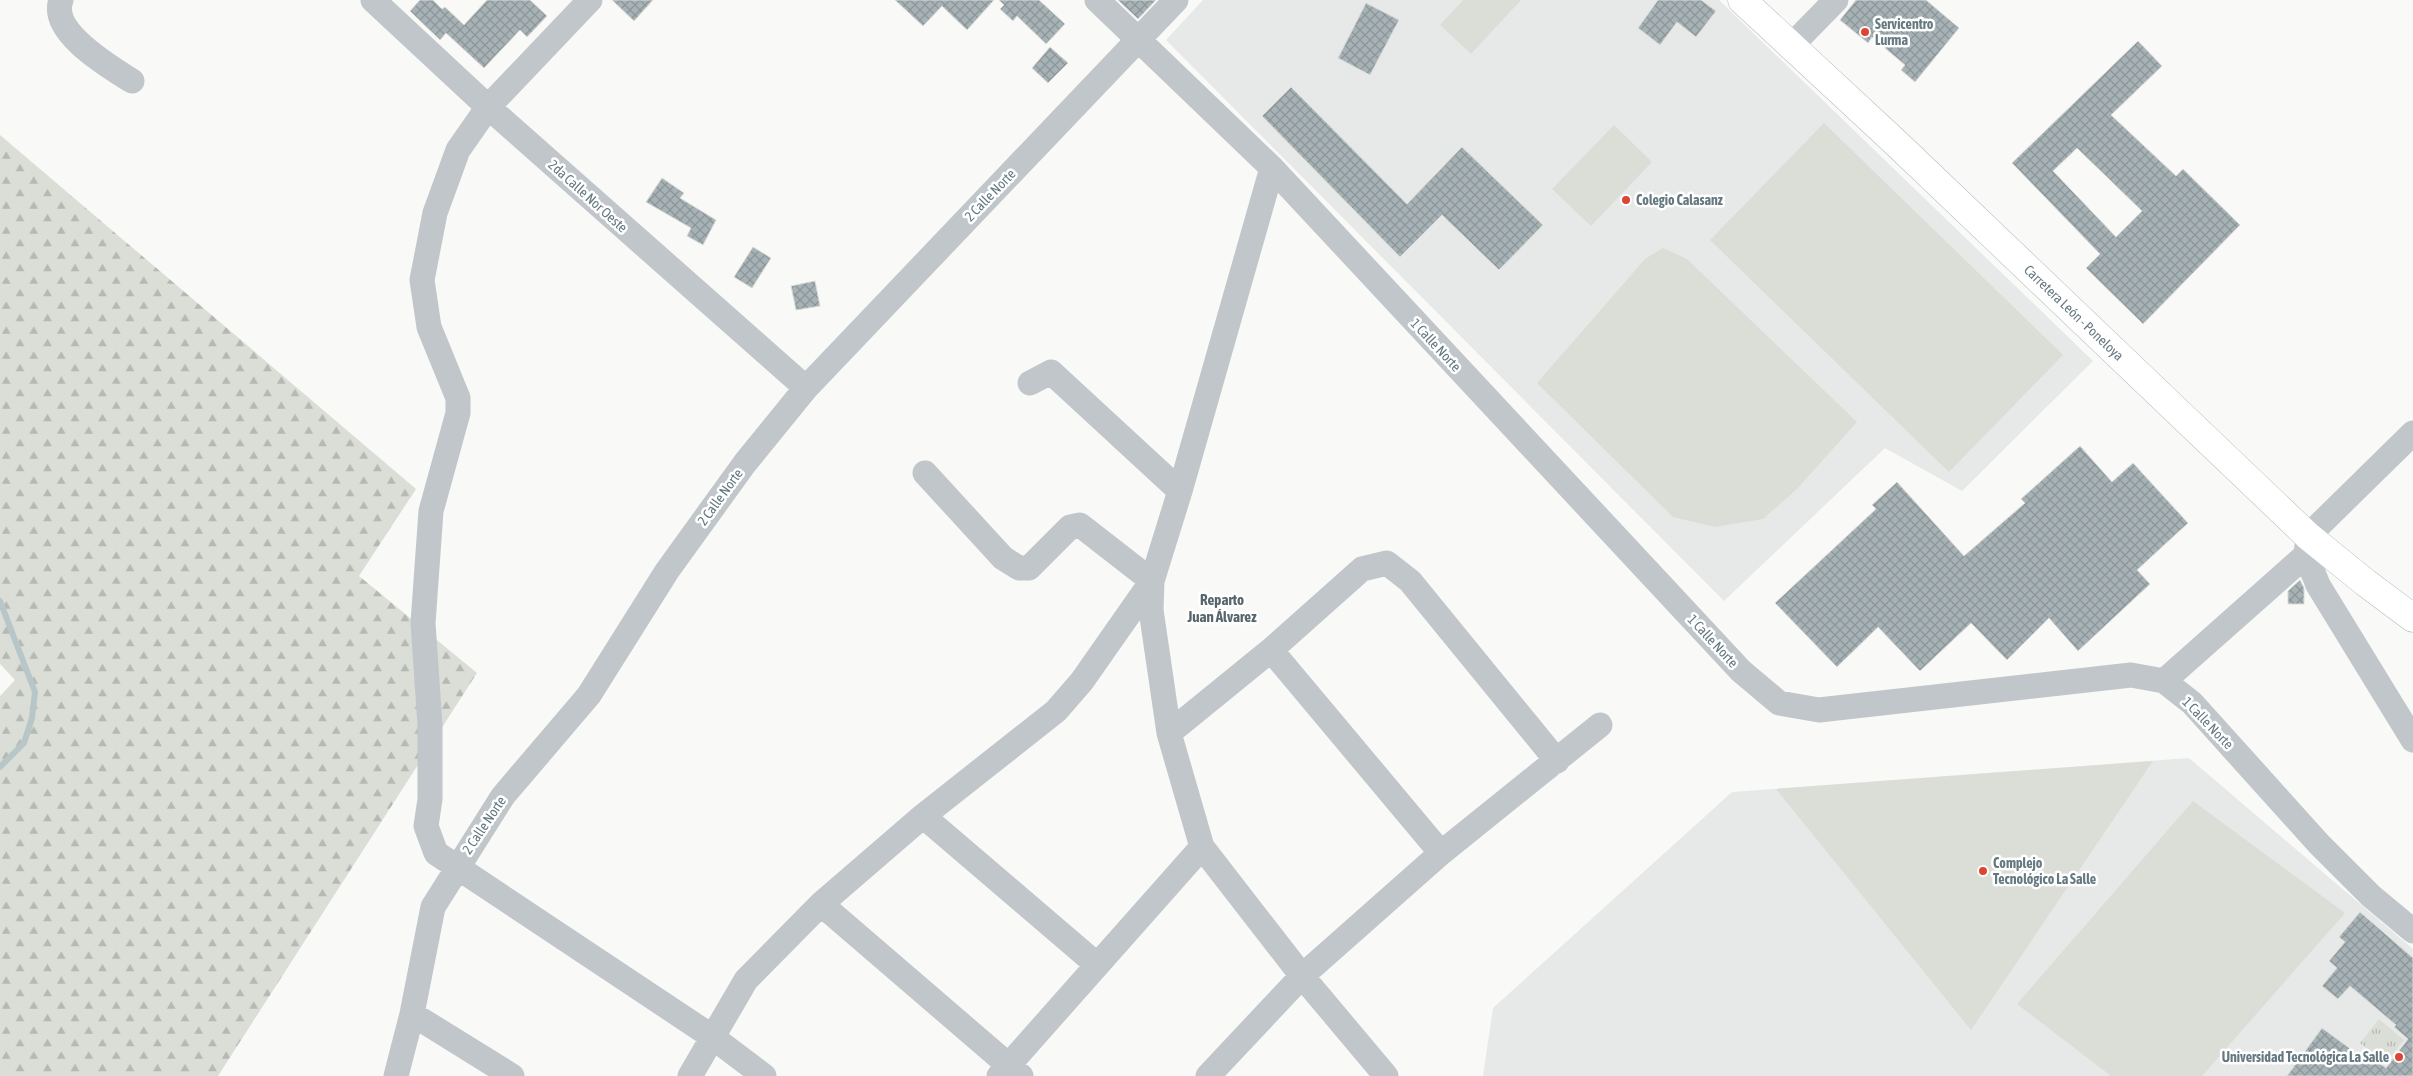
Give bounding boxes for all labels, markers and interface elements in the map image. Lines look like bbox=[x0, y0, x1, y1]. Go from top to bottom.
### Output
place label: Servicentro Lurma bbox=[1875, 16, 1934, 48]
marker: Servicentro Lurma bbox=[1859, 26, 1871, 38]
street label: 2da Calle Nor Oeste bbox=[545, 156, 631, 236]
street label: 2 Calle Norte bbox=[961, 166, 1019, 224]
place label: Colegio Calasanz bbox=[1636, 192, 1723, 208]
marker: Colegio Calasanz bbox=[1620, 194, 1632, 206]
street label: Carretera León - Poneloya bbox=[2021, 262, 2127, 364]
street label: 1 Calle Norte bbox=[1408, 315, 1464, 375]
street label: 2 Calle Norte bbox=[694, 466, 746, 528]
district label: Reparto Juan Álvarez bbox=[1186, 591, 1257, 625]
street label: 1 Calle Norte bbox=[1685, 611, 1741, 671]
street label: 1 Calle Norte bbox=[2179, 694, 2237, 752]
street label: 2 Calle Norte bbox=[459, 793, 509, 857]
place label: Complejo Tecnológico La Salle bbox=[1993, 855, 2096, 887]
marker: Complejo Tecnológico La Salle bbox=[1977, 865, 1989, 877]
place label: Universidad Tecnológica La Salle bbox=[2222, 1049, 2389, 1065]
marker: Universidad Tecnológica La Salle bbox=[2393, 1051, 2405, 1063]

